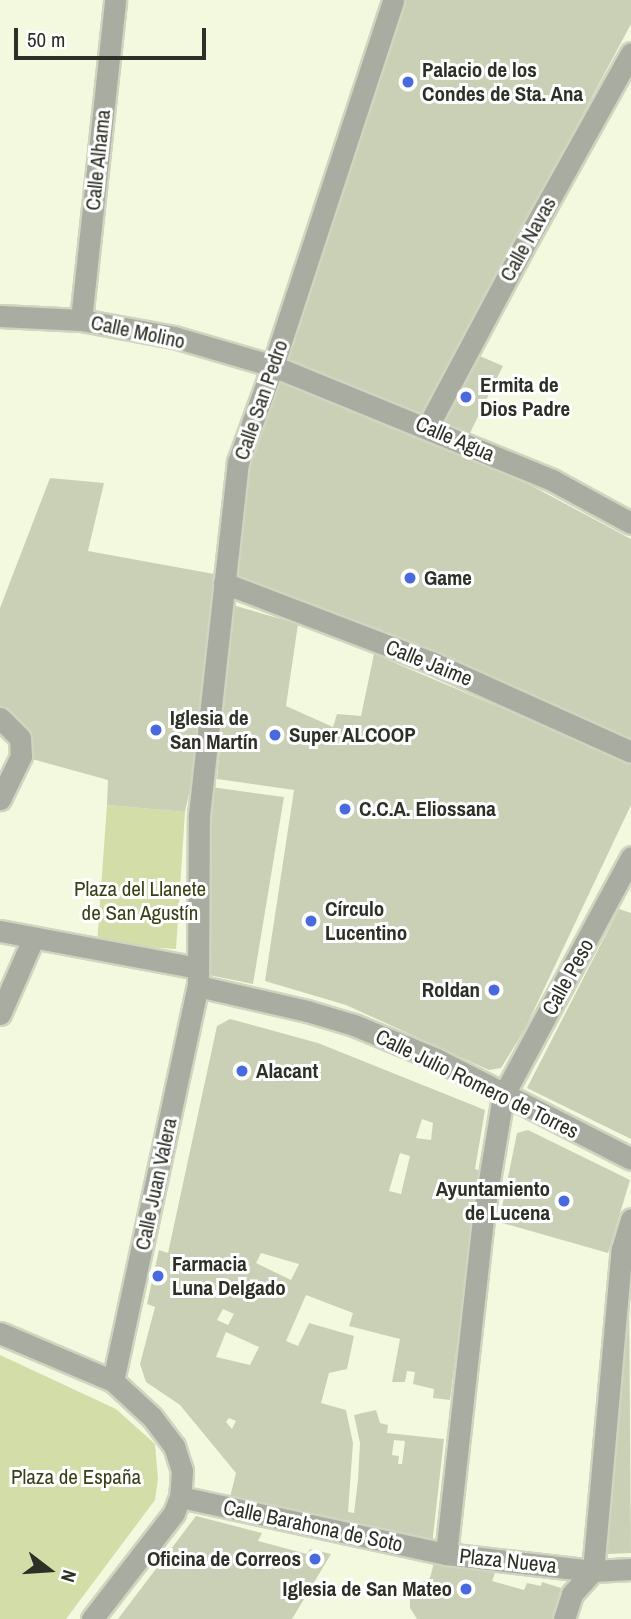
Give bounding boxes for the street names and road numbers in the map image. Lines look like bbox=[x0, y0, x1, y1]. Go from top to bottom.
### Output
street label: Calle Alhama bbox=[80, 108, 116, 212]
street label: Calle Navas bbox=[494, 192, 562, 286]
street label: Calle Molino bbox=[89, 310, 187, 354]
street label: Calle San Pedro bbox=[229, 337, 293, 463]
street label: Calle Agua bbox=[411, 411, 499, 467]
street label: Calle Jaime bbox=[382, 634, 476, 692]
street label: Calle Peso bbox=[537, 934, 599, 1020]
street label: Calle Julio Romero de Torres bbox=[371, 1024, 583, 1144]
street label: Calle Juan Valera bbox=[130, 1116, 182, 1252]
street label: Calle Barahona de Soto bbox=[221, 1495, 405, 1557]
street label: Plaza Nueva bbox=[458, 1543, 558, 1579]

